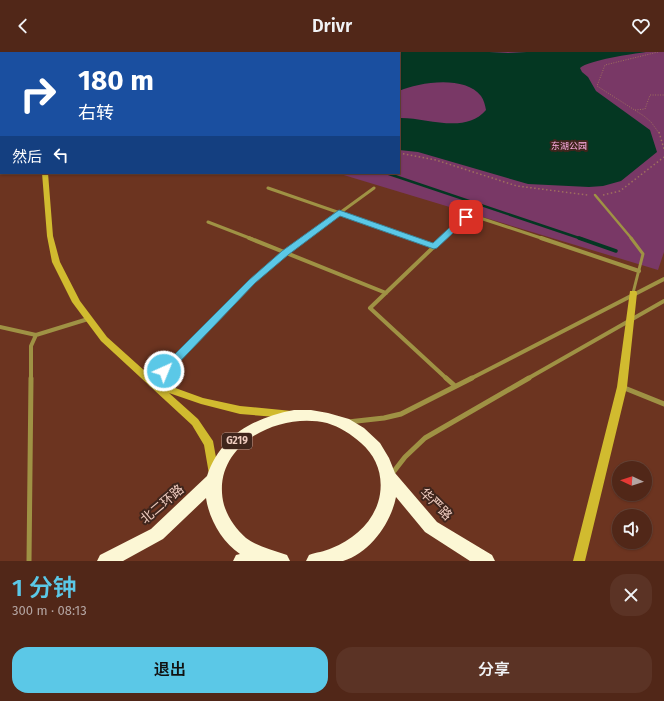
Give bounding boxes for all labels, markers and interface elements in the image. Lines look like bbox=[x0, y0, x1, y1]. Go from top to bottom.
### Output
icon: back bbox=[12, 15, 34, 37]
text: Drivr bbox=[312, 15, 352, 37]
icon: heart bbox=[630, 15, 652, 37]
text: 180 m bbox=[78, 64, 154, 97]
icon: right bbox=[12, 68, 64, 120]
text: 右转 bbox=[78, 102, 114, 124]
park label: 东湖公园 bbox=[551, 141, 587, 151]
icon: left bbox=[50, 144, 72, 166]
text: 然后 bbox=[12, 148, 42, 166]
pin bbox=[449, 200, 483, 234]
icon: arrive bbox=[455, 206, 477, 228]
position arrow bbox=[143, 350, 185, 392]
road number: G219 bbox=[222, 433, 252, 449]
north arrow bbox=[612, 461, 652, 501]
map controls bbox=[612, 461, 652, 549]
street label: 北二环路 bbox=[137, 482, 187, 526]
street label: 华严路 bbox=[417, 485, 455, 523]
button: sound bbox=[612, 509, 652, 549]
text: 1 分钟 bbox=[12, 574, 77, 602]
button: close bbox=[610, 574, 652, 616]
text: 300 m · 08:13 bbox=[12, 603, 87, 618]
button: 退出 bbox=[12, 647, 328, 693]
button: 分享 bbox=[336, 647, 652, 693]

